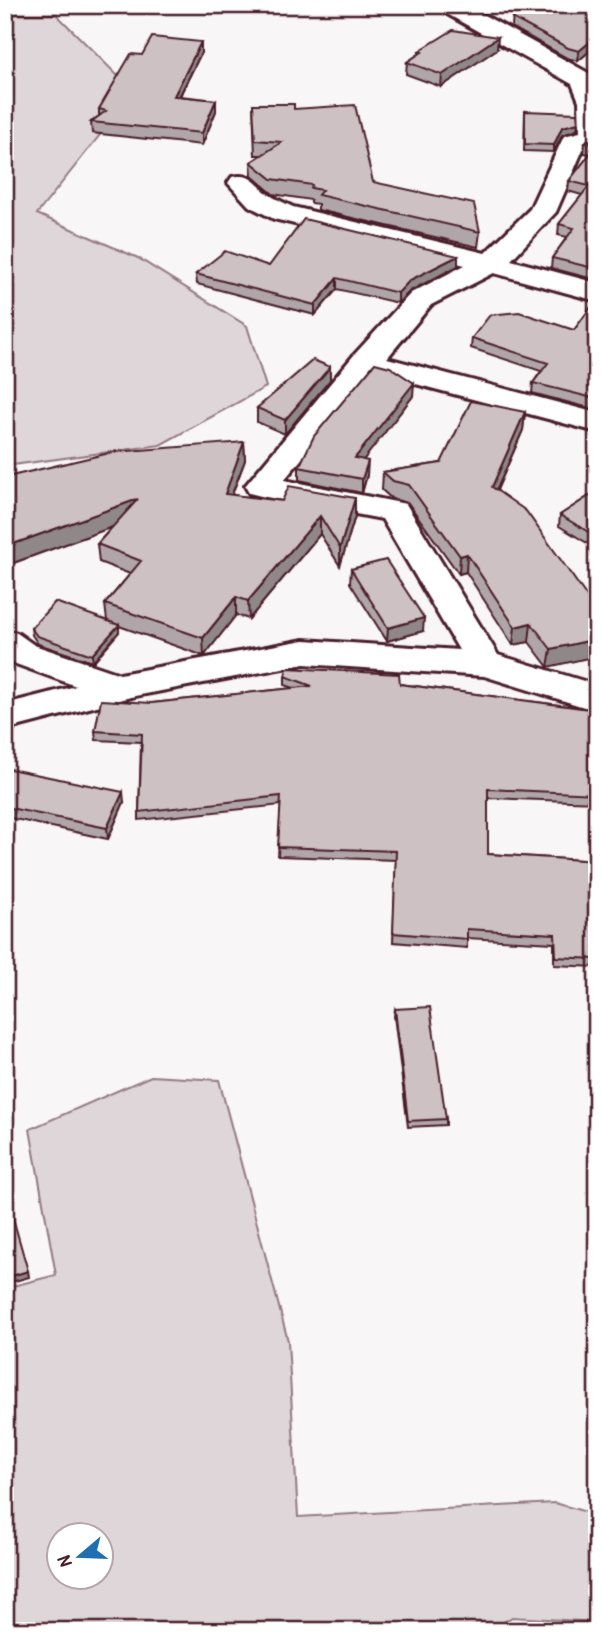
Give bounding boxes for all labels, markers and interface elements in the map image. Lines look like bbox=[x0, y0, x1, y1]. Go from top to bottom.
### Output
north arrow bbox=[46, 1520, 116, 1590]
text: N bbox=[50, 1553, 78, 1571]

